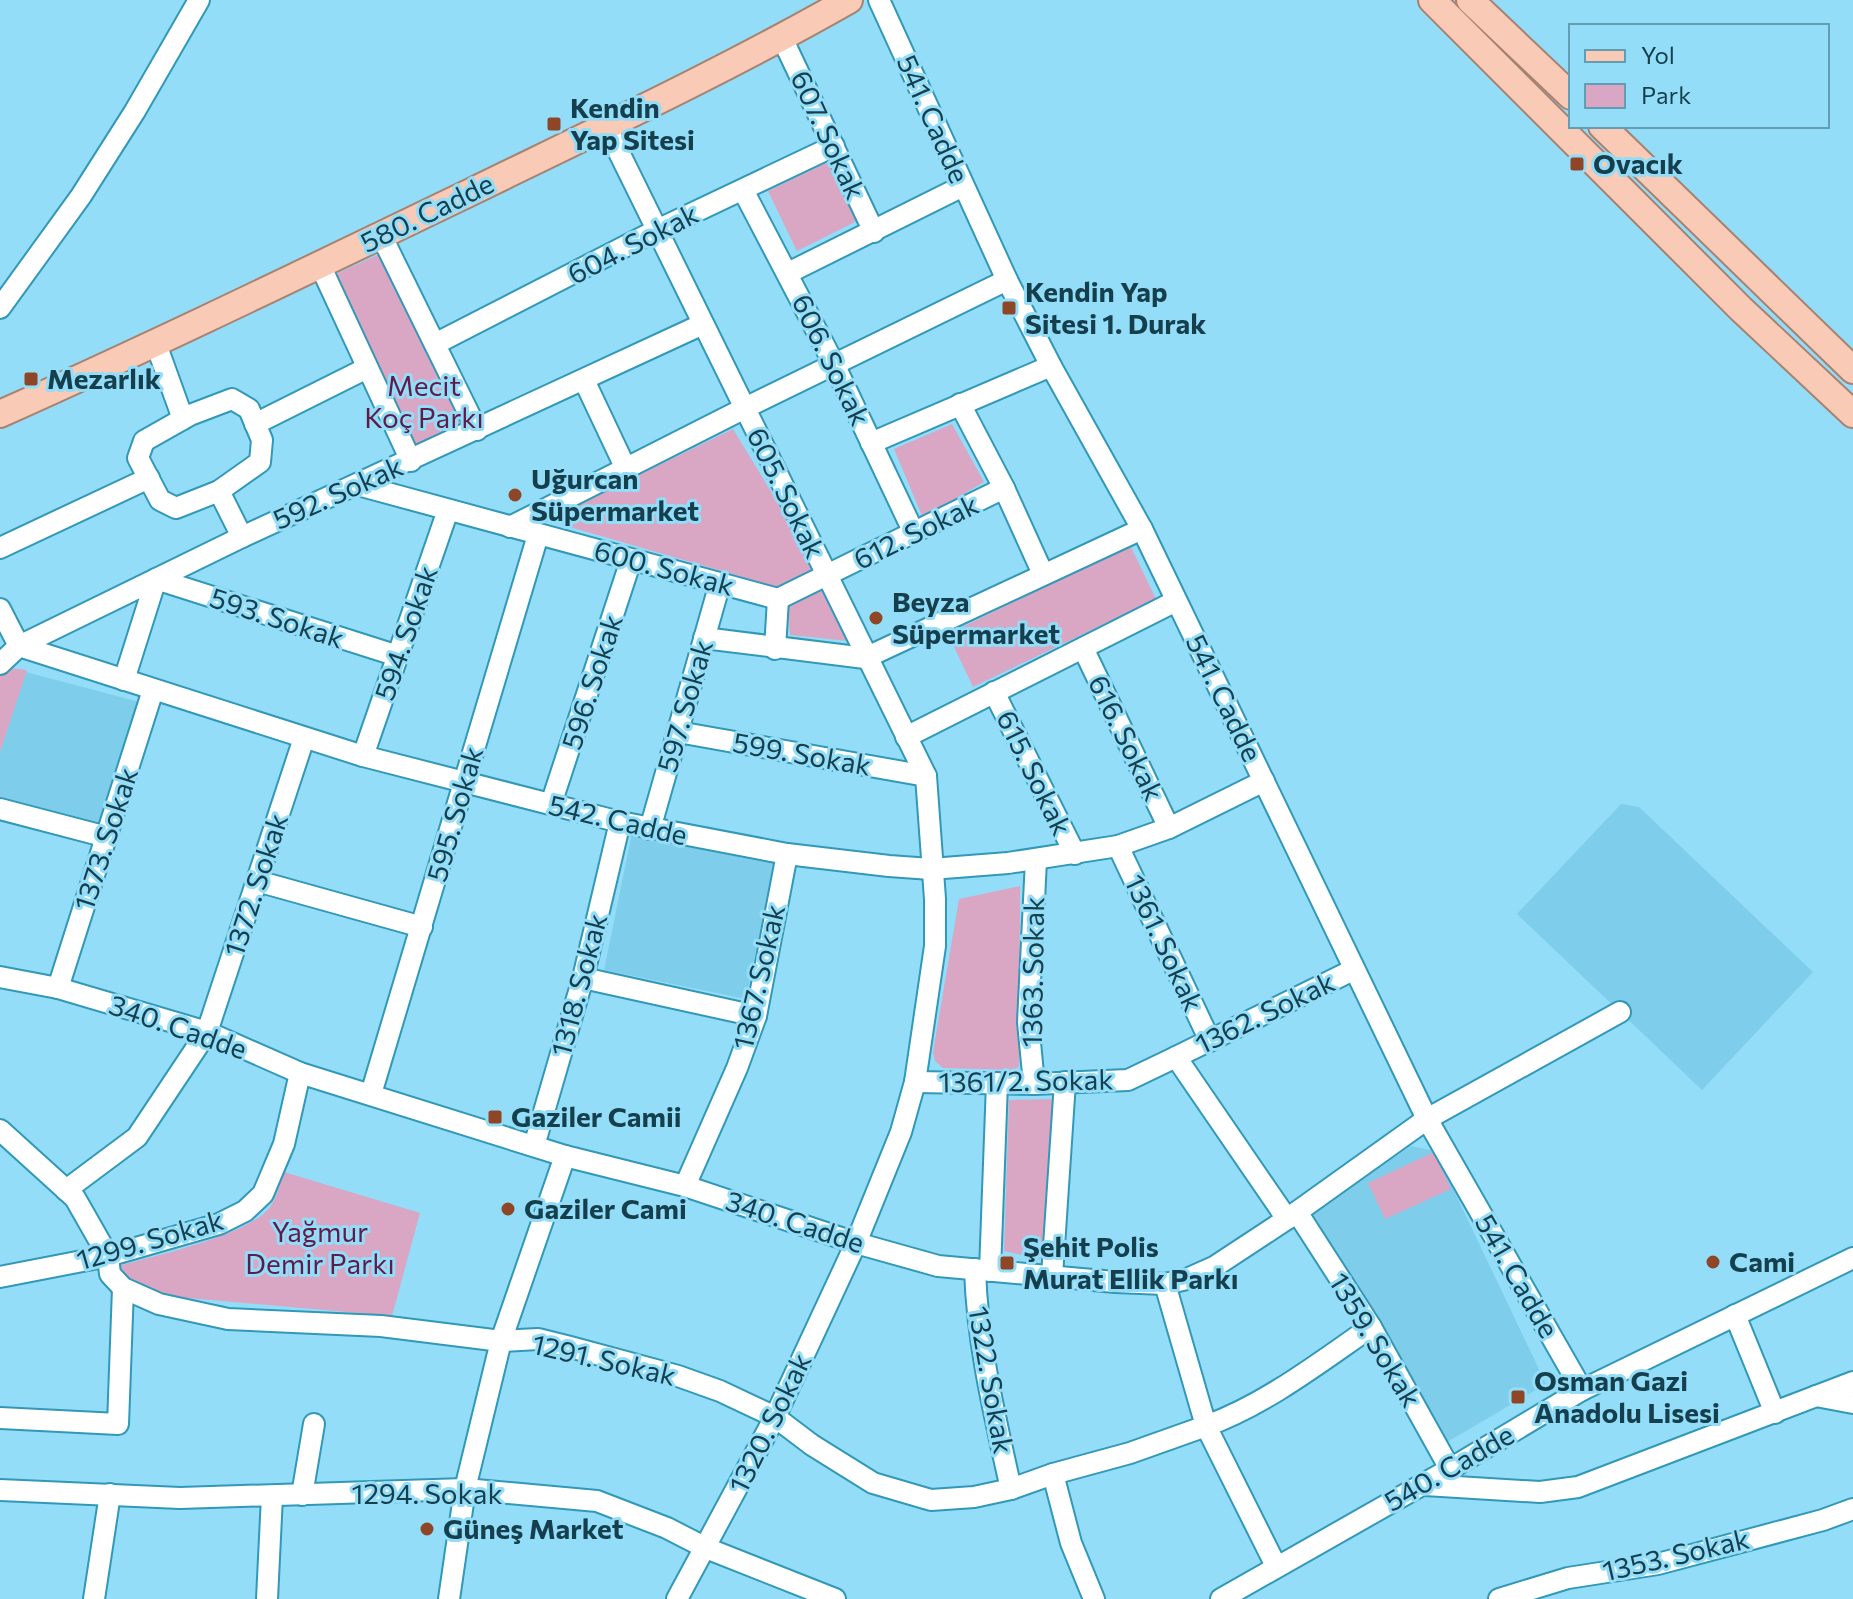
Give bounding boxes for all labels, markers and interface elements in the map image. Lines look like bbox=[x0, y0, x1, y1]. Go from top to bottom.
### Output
legend bbox=[1569, 24, 1829, 128]
text: Yol bbox=[1641, 40, 1675, 69]
street label: 541. Cadde bbox=[891, 49, 977, 188]
street label: 607. Sokak bbox=[784, 65, 874, 204]
text: Park bbox=[1641, 80, 1691, 109]
place label: Kendin Yap Sitesi bbox=[570, 90, 695, 156]
marker: Kendin Yap Sitesi bbox=[545, 115, 563, 133]
place label: Ovacık bbox=[1593, 146, 1683, 180]
marker: Ovacık bbox=[1568, 155, 1586, 173]
street label: 580. Cadde bbox=[354, 165, 499, 259]
street label: 604. Sokak bbox=[562, 196, 704, 290]
place label: Kendin Yap Sitesi 1. Durak bbox=[1025, 274, 1206, 340]
street label: 606. Sokak bbox=[786, 288, 878, 431]
marker: Kendin Yap Sitesi 1. Durak bbox=[1000, 299, 1018, 317]
place label: Mezarlık bbox=[47, 361, 161, 395]
park label: Mecit Koç Parkı bbox=[364, 368, 484, 434]
marker: Mezarlık bbox=[22, 370, 40, 388]
street label: 605. Sokak bbox=[741, 422, 833, 563]
street label: 592. Sokak bbox=[267, 448, 408, 536]
place label: Uğurcan Süpermarket bbox=[531, 461, 699, 527]
marker: Uğurcan Süpermarket bbox=[506, 486, 524, 504]
street label: 612. Sokak bbox=[848, 486, 984, 576]
street label: 600. Sokak bbox=[591, 532, 738, 602]
street label: 594. Sokak bbox=[366, 561, 444, 704]
street label: 593. Sokak bbox=[206, 579, 348, 655]
place label: Beyza Süpermarket bbox=[892, 584, 1060, 650]
marker: Beyza Süpermarket bbox=[867, 609, 885, 627]
street label: 596. Sokak bbox=[553, 610, 629, 753]
street label: 541. Cadde bbox=[1180, 629, 1270, 767]
street label: 597. Sokak bbox=[649, 636, 719, 776]
street label: 616. Sokak bbox=[1082, 669, 1172, 806]
street label: 615. Sokak bbox=[990, 705, 1080, 841]
street label: 599. Sokak bbox=[730, 724, 874, 782]
street label: 595. Sokak bbox=[419, 742, 490, 885]
street label: 1373. Sokak bbox=[66, 763, 144, 914]
street label: 542. Cadde bbox=[546, 787, 691, 851]
street label: 1372. Sokak bbox=[216, 809, 294, 960]
street label: 1361. Sokak bbox=[1118, 869, 1211, 1016]
street label: 1363. Sokak bbox=[1014, 896, 1050, 1048]
street label: 1367. Sokak bbox=[725, 901, 791, 1053]
street label: 1318. Sokak bbox=[543, 910, 613, 1060]
street label: 1362. Sokak bbox=[1189, 964, 1340, 1060]
street label: 340. Cadde bbox=[105, 987, 252, 1065]
street label: 1361/2. Sokak bbox=[938, 1061, 1114, 1099]
place label: Gaziler Camii bbox=[511, 1099, 682, 1133]
marker: Gaziler Camii bbox=[486, 1108, 504, 1126]
street label: 340. Cadde bbox=[722, 1183, 869, 1259]
place label: Gaziler Cami bbox=[524, 1191, 687, 1225]
marker: Gaziler Cami bbox=[499, 1200, 517, 1218]
street label: 1299. Sokak bbox=[72, 1202, 227, 1276]
street label: 541. Cadde bbox=[1469, 1208, 1567, 1343]
park label: Yağmur Demir Parkı bbox=[245, 1214, 395, 1280]
place label: Şehit Polis Murat Ellik Parkı bbox=[1023, 1229, 1239, 1295]
place label: Cami bbox=[1729, 1244, 1795, 1278]
marker: Cami bbox=[1704, 1253, 1722, 1271]
marker: Şehit Polis Murat Ellik Parkı bbox=[998, 1254, 1016, 1272]
street label: 1359. Sokak bbox=[1322, 1266, 1429, 1413]
street label: 1322. Sokak bbox=[962, 1303, 1022, 1456]
street label: 1291. Sokak bbox=[529, 1326, 679, 1392]
street label: 1320. Sokak bbox=[721, 1347, 818, 1498]
place label: Osman Gazi Anadolu Lisesi bbox=[1534, 1363, 1720, 1429]
marker: Osman Gazi Anadolu Lisesi bbox=[1509, 1388, 1527, 1406]
street label: 540. Cadde bbox=[1378, 1417, 1519, 1518]
street label: 1294. Sokak bbox=[351, 1476, 503, 1510]
place label: Güneş Market bbox=[443, 1511, 624, 1545]
marker: Güneş Market bbox=[418, 1520, 436, 1538]
street label: 1353. Sokak bbox=[1599, 1521, 1753, 1587]

